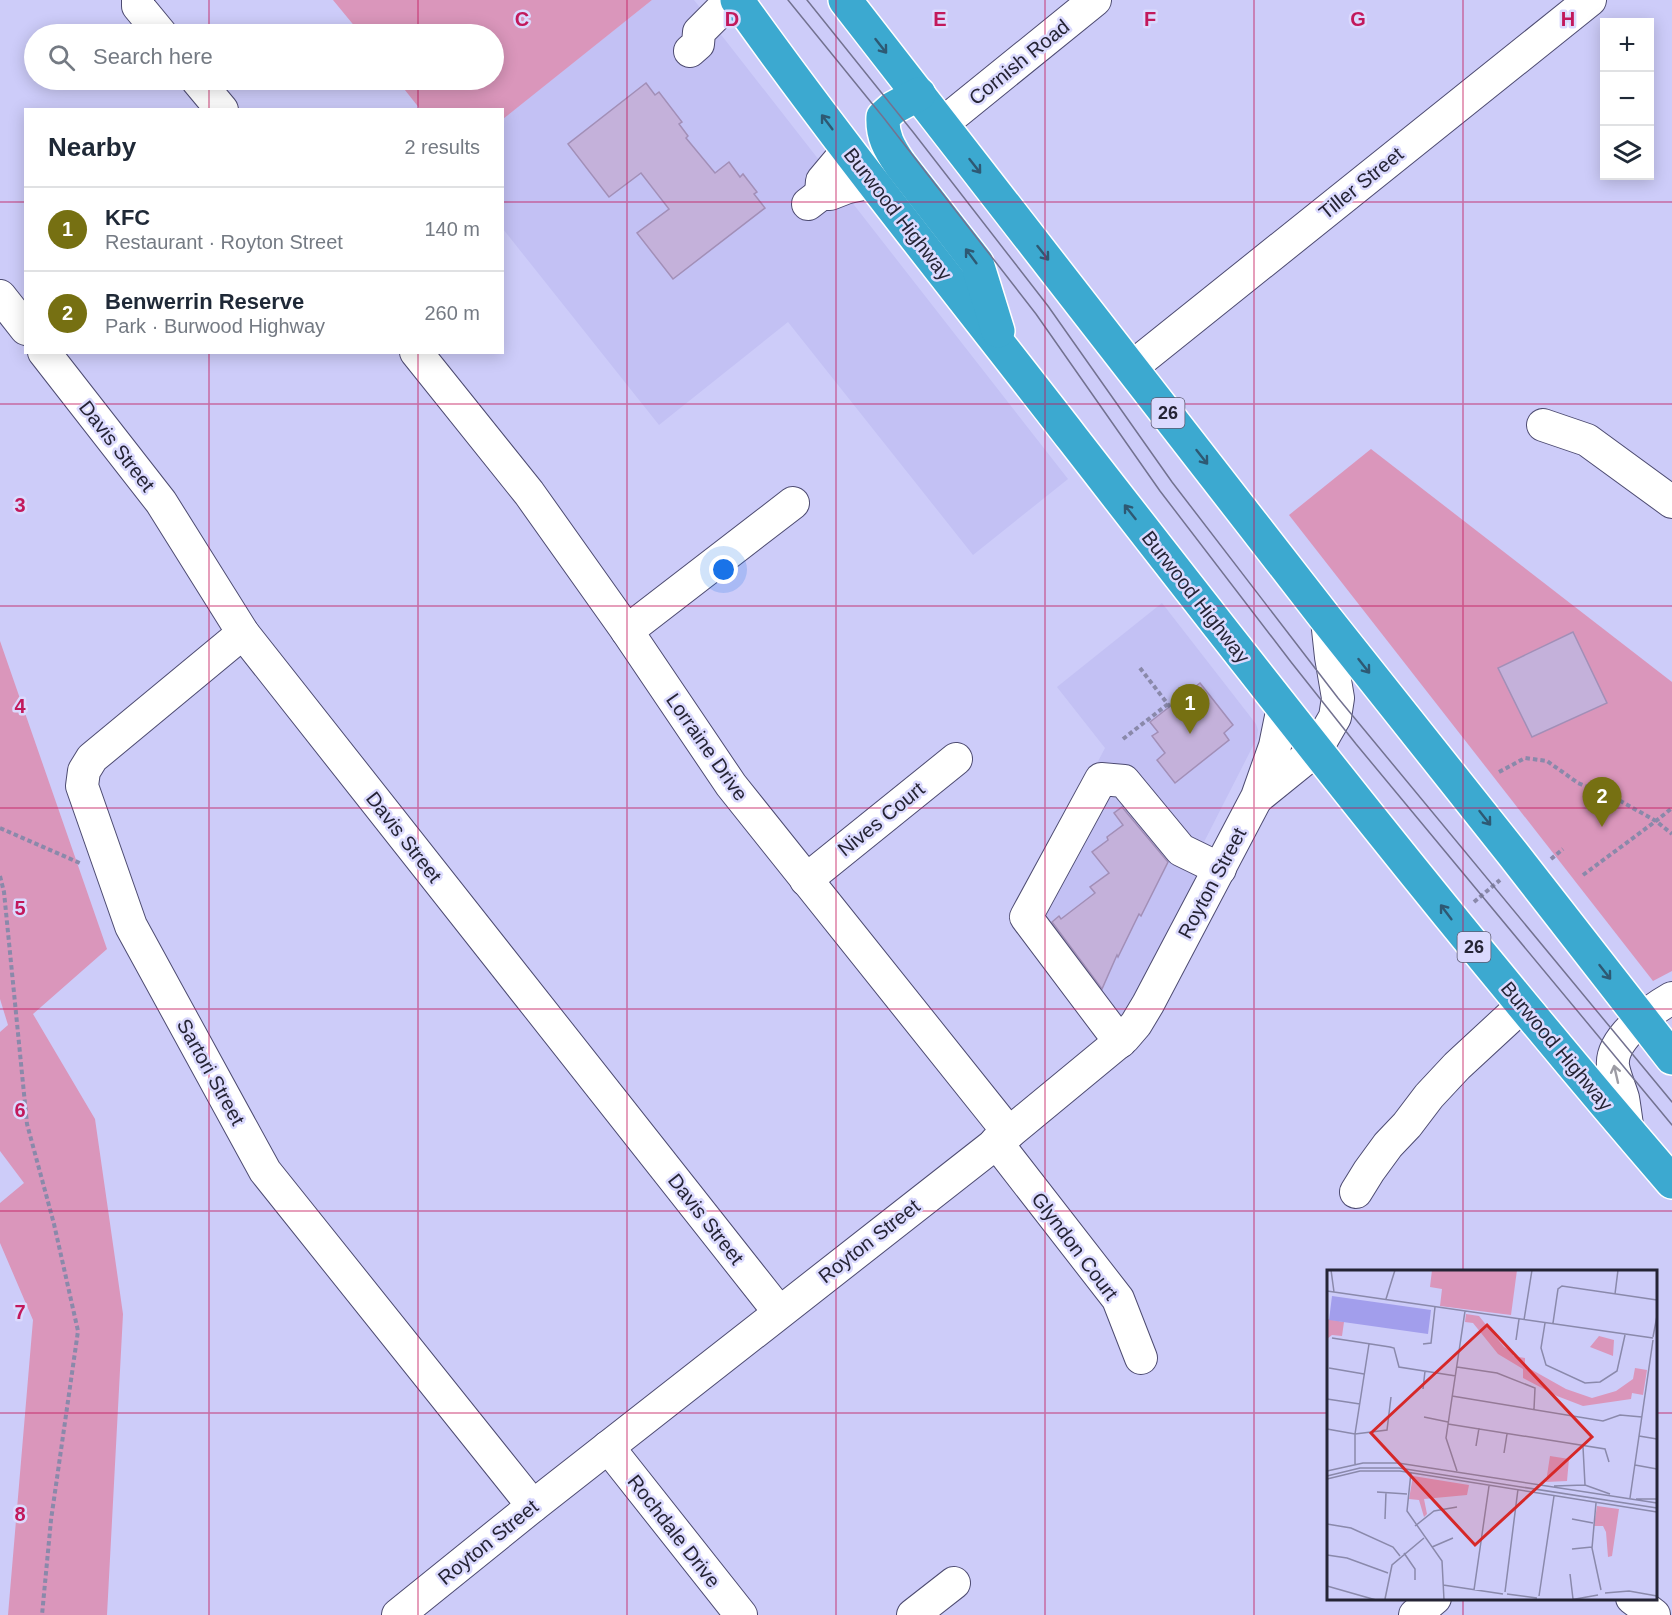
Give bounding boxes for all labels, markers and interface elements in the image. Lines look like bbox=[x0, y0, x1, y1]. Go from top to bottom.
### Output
text: C bbox=[515, 8, 529, 30]
text: D bbox=[725, 8, 739, 30]
text: E bbox=[933, 8, 947, 30]
text: F bbox=[1144, 8, 1156, 30]
text: G bbox=[1350, 8, 1366, 30]
text: H bbox=[1561, 8, 1575, 30]
street label: Cornish Road bbox=[965, 15, 1073, 109]
map controls bbox=[1600, 18, 1654, 180]
button: + bbox=[1600, 18, 1654, 72]
search box bbox=[24, 24, 504, 90]
one-way arrow bbox=[875, 38, 888, 54]
icon: search bbox=[45, 41, 78, 74]
text: Search here bbox=[93, 44, 213, 69]
button: − bbox=[1600, 72, 1654, 126]
one-way arrow bbox=[820, 114, 833, 130]
button: layers bbox=[1600, 126, 1654, 180]
text: Nearby bbox=[48, 132, 136, 162]
text: 2 results bbox=[404, 136, 480, 158]
street label: Tiller Street bbox=[1315, 142, 1408, 223]
street label: Burwood Highway bbox=[840, 144, 956, 284]
one-way arrow bbox=[968, 157, 981, 173]
text: KFC bbox=[105, 205, 150, 230]
text: 1 bbox=[62, 218, 73, 240]
text: 140 m bbox=[424, 218, 480, 240]
text: Restaurant · Royton Street bbox=[105, 231, 343, 253]
one-way arrow bbox=[1037, 245, 1050, 261]
one-way arrow bbox=[965, 248, 977, 264]
text: Benwerrin Reserve bbox=[105, 289, 304, 314]
text: 2 bbox=[62, 302, 73, 324]
text: 260 m bbox=[424, 302, 480, 324]
text: Park · Burwood Highway bbox=[105, 315, 325, 337]
street label: Davis Street bbox=[75, 396, 159, 496]
road number: 26 bbox=[1152, 398, 1184, 428]
one-way arrow bbox=[1195, 449, 1208, 465]
text: 3 bbox=[14, 494, 26, 516]
one-way arrow bbox=[1124, 504, 1137, 520]
street label: Burwood Highway bbox=[1138, 527, 1254, 667]
your location bbox=[709, 555, 738, 584]
one-way arrow bbox=[1357, 657, 1370, 673]
pin: 1 bbox=[1170, 684, 1210, 734]
street label: Lorraine Drive bbox=[662, 689, 752, 805]
text: 4 bbox=[14, 695, 26, 717]
street label: Nives Court bbox=[833, 777, 929, 860]
pin: 2 bbox=[1582, 778, 1622, 827]
street label: Davis Street bbox=[362, 787, 446, 887]
one-way arrow bbox=[1478, 810, 1491, 826]
street label: Royton Street bbox=[1174, 823, 1251, 942]
text: 5 bbox=[14, 897, 26, 919]
one-way arrow bbox=[1440, 904, 1452, 920]
road number: 26 bbox=[1458, 932, 1490, 962]
one-way arrow bbox=[1598, 964, 1611, 980]
street label: Burwood Highway bbox=[1497, 977, 1617, 1115]
street label: Sartori Street bbox=[173, 1015, 249, 1129]
one-way arrow bbox=[1610, 1064, 1621, 1084]
text: 6 bbox=[14, 1099, 26, 1121]
street label: Davis Street bbox=[664, 1169, 748, 1269]
street label: Glyndon Court bbox=[1027, 1188, 1123, 1304]
street label: Royton Street bbox=[814, 1194, 924, 1287]
inset map bbox=[1327, 1270, 1657, 1600]
text: 7 bbox=[14, 1301, 26, 1323]
street label: Rochdale Drive bbox=[623, 1470, 725, 1592]
street label: Royton Street bbox=[434, 1495, 543, 1589]
text: 8 bbox=[14, 1503, 26, 1525]

